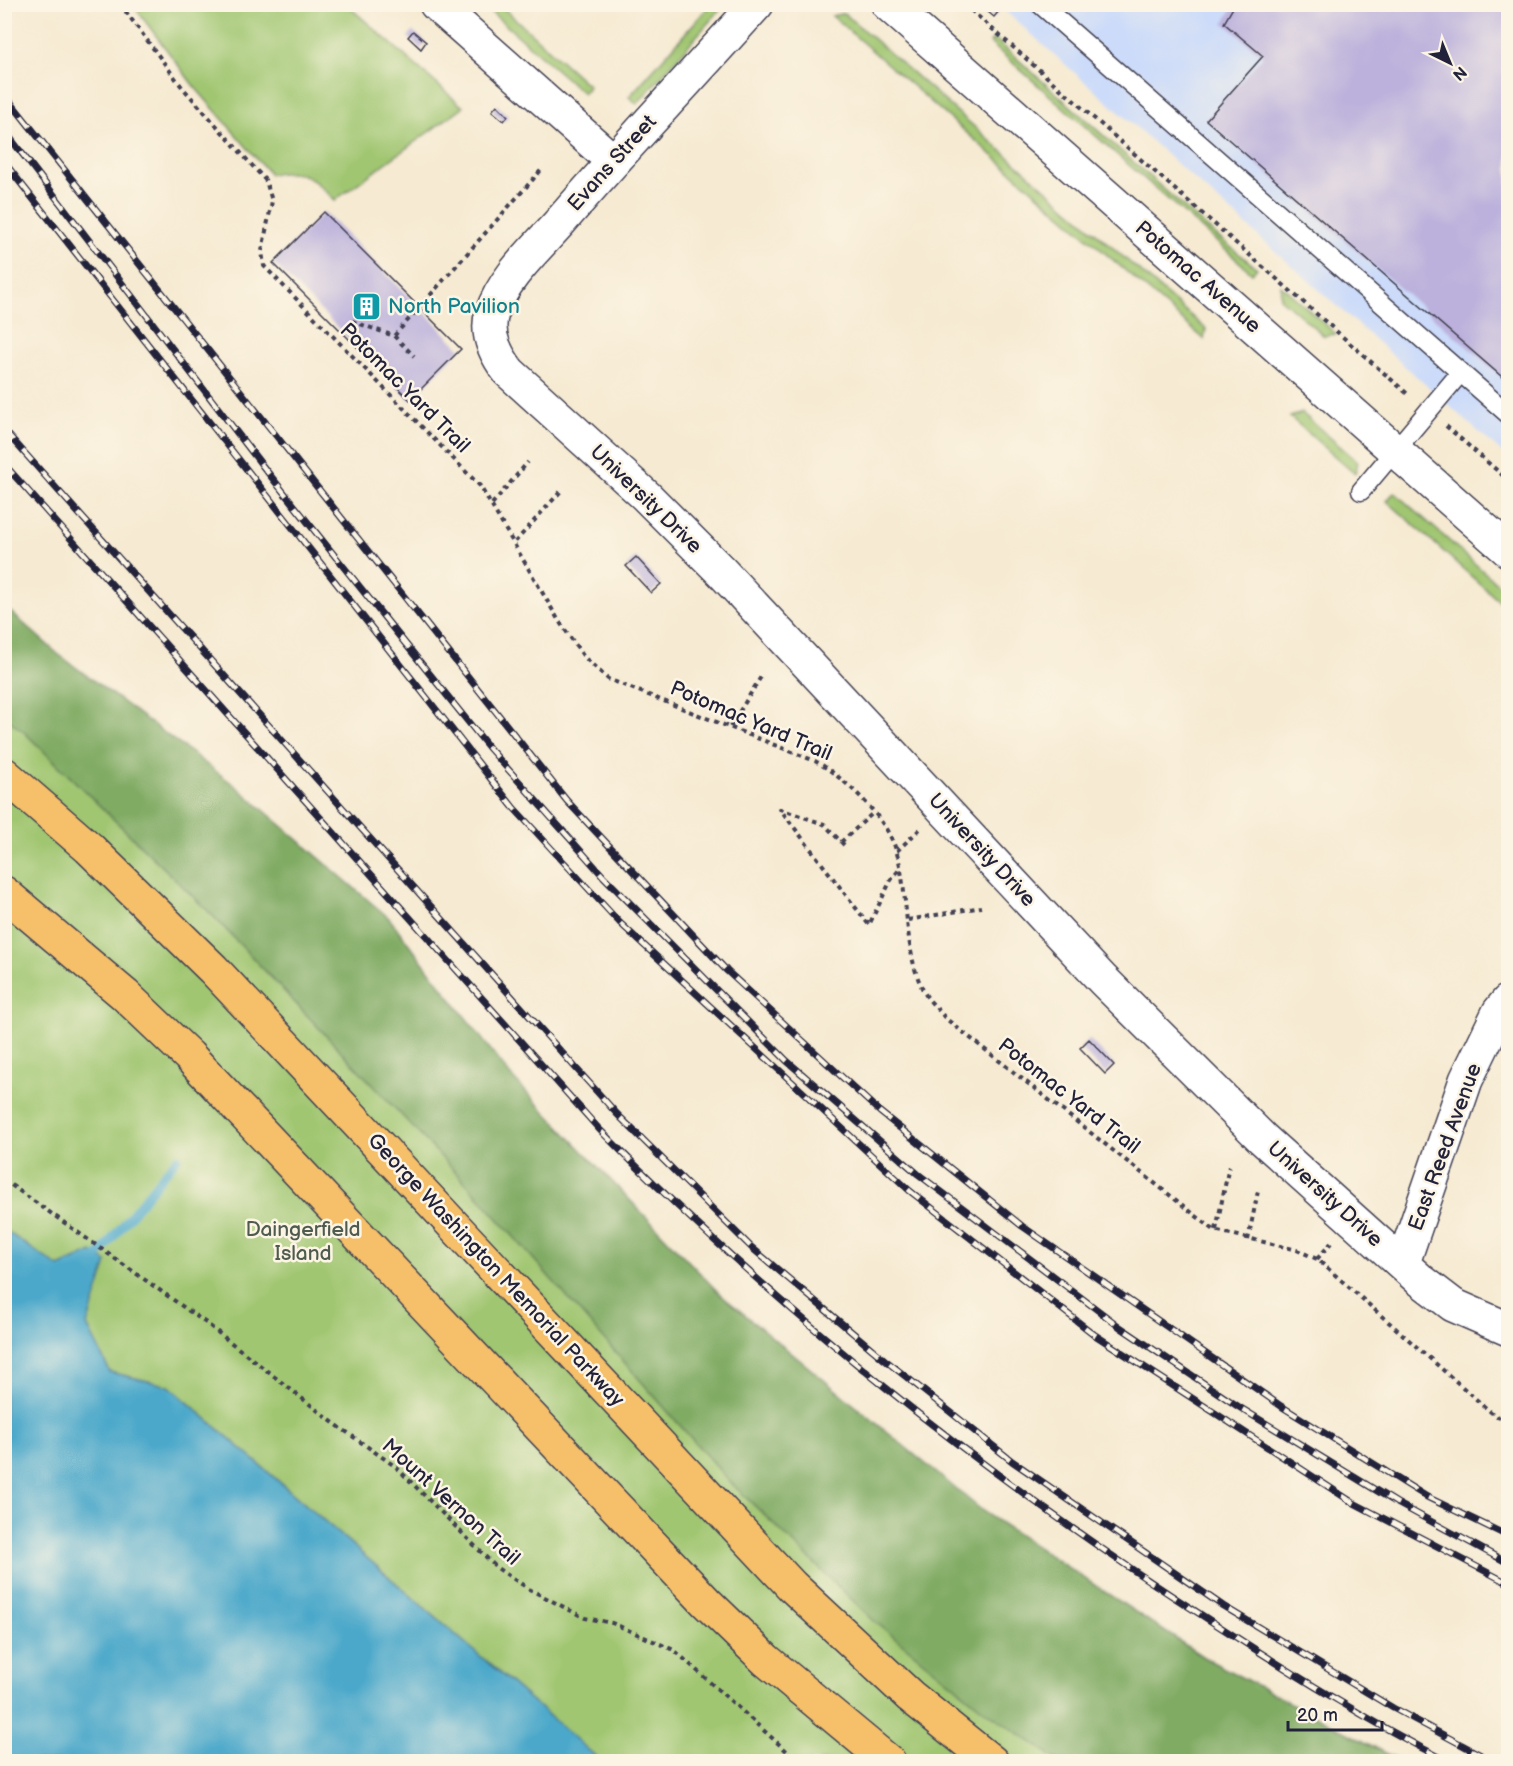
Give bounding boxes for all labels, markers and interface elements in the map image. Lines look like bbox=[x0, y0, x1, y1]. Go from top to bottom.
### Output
north arrow bbox=[1420, 33, 1480, 93]
text: N bbox=[1448, 62, 1470, 84]
street label: Evans Street bbox=[562, 109, 662, 216]
street label: Potomac Avenue bbox=[1130, 216, 1266, 338]
building icon: North Pavilion bbox=[351, 290, 383, 322]
place label: North Pavilion bbox=[388, 294, 520, 319]
street label: Potomac Yard Trail bbox=[335, 318, 475, 458]
street label: University Drive bbox=[585, 439, 707, 559]
street label: Potomac Yard Trail bbox=[666, 676, 836, 766]
street label: University Drive bbox=[923, 788, 1041, 912]
street label: Potomac Yard Trail bbox=[993, 1033, 1145, 1159]
street label: East Reed Avenue bbox=[1403, 1060, 1487, 1234]
street label: George Washington Memorial Parkway bbox=[362, 1128, 630, 1412]
street label: University Drive bbox=[1262, 1136, 1388, 1252]
park label: Daingerfield Island bbox=[245, 1217, 361, 1266]
street label: Mount Vernon Trail bbox=[377, 1433, 525, 1571]
scale bar bbox=[1288, 1694, 1382, 1732]
text: 20 m bbox=[1297, 1705, 1338, 1726]

